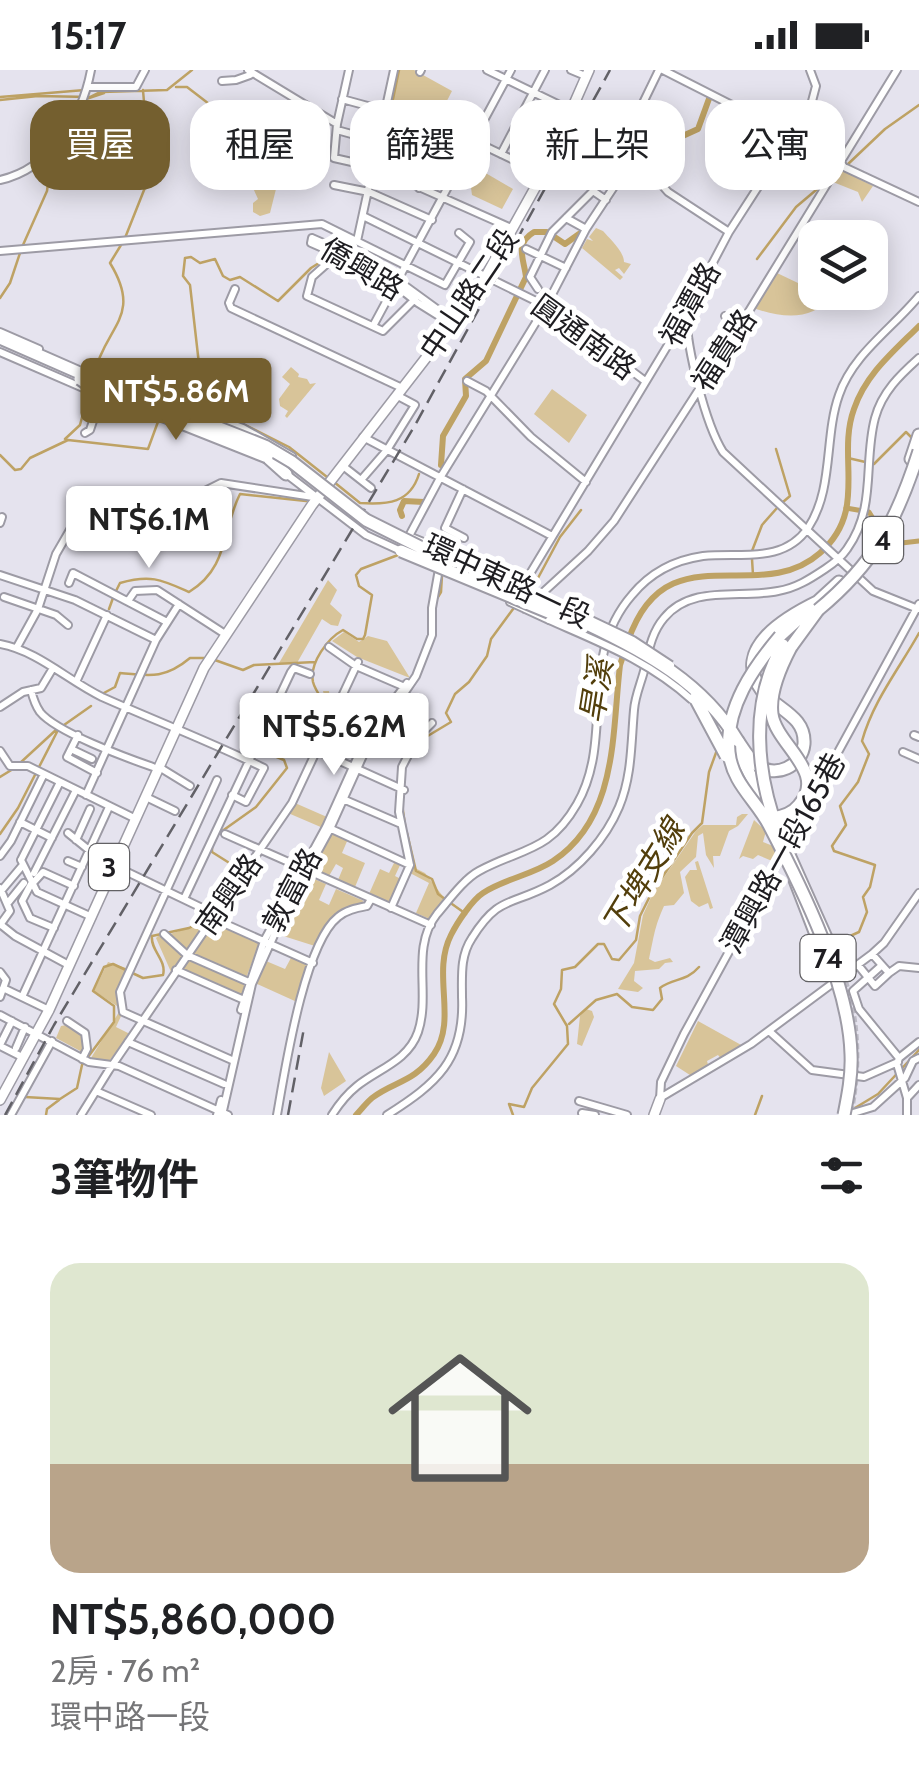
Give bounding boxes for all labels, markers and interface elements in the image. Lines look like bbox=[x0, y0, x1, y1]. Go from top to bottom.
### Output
text: 15:17 bbox=[50, 12, 126, 59]
chip: 買屋 bbox=[30, 100, 170, 190]
chip: 租屋 bbox=[190, 100, 330, 190]
chip: 篩選 bbox=[350, 100, 490, 190]
chip: 新上架 bbox=[510, 100, 685, 190]
chip: 公寓 bbox=[705, 100, 845, 190]
map controls bbox=[798, 220, 888, 310]
button: layers bbox=[798, 220, 888, 310]
street label: 中山路二段 bbox=[412, 221, 526, 367]
street label: 僑興路 bbox=[314, 230, 410, 308]
street label: 福潭路 bbox=[652, 256, 728, 352]
street label: 圓通南路 bbox=[525, 287, 643, 387]
street label: 福貴路 bbox=[684, 302, 764, 398]
pin: NT$5.86M bbox=[73, 358, 279, 443]
text: NT$5.86M bbox=[102, 371, 250, 410]
pin: NT$6.1M bbox=[57, 486, 241, 571]
text: NT$6.1M bbox=[88, 499, 210, 538]
road number: 4 bbox=[863, 517, 903, 563]
street label: 環中東路一段 bbox=[418, 526, 596, 636]
water label: 旱溪 bbox=[572, 652, 621, 726]
pin: NT$5.62M bbox=[231, 693, 437, 778]
text: NT$5.62M bbox=[262, 706, 406, 745]
street label: 潭興路一段165巷 bbox=[713, 746, 853, 960]
water label: 下埤支線 bbox=[593, 810, 694, 942]
street label: 敦富路 bbox=[255, 842, 329, 938]
road number: 3 bbox=[89, 844, 129, 890]
street label: 南興路 bbox=[188, 847, 270, 941]
road number: 74 bbox=[800, 935, 856, 981]
icon: filters bbox=[814, 1148, 869, 1203]
text: 3筆物件 bbox=[50, 1153, 199, 1205]
icon: home bbox=[370, 1328, 550, 1508]
text: NT$5,860,000 bbox=[50, 1593, 336, 1645]
text: 2房 · 76 m² bbox=[50, 1651, 200, 1690]
text: 環中路一段 bbox=[50, 1697, 210, 1736]

